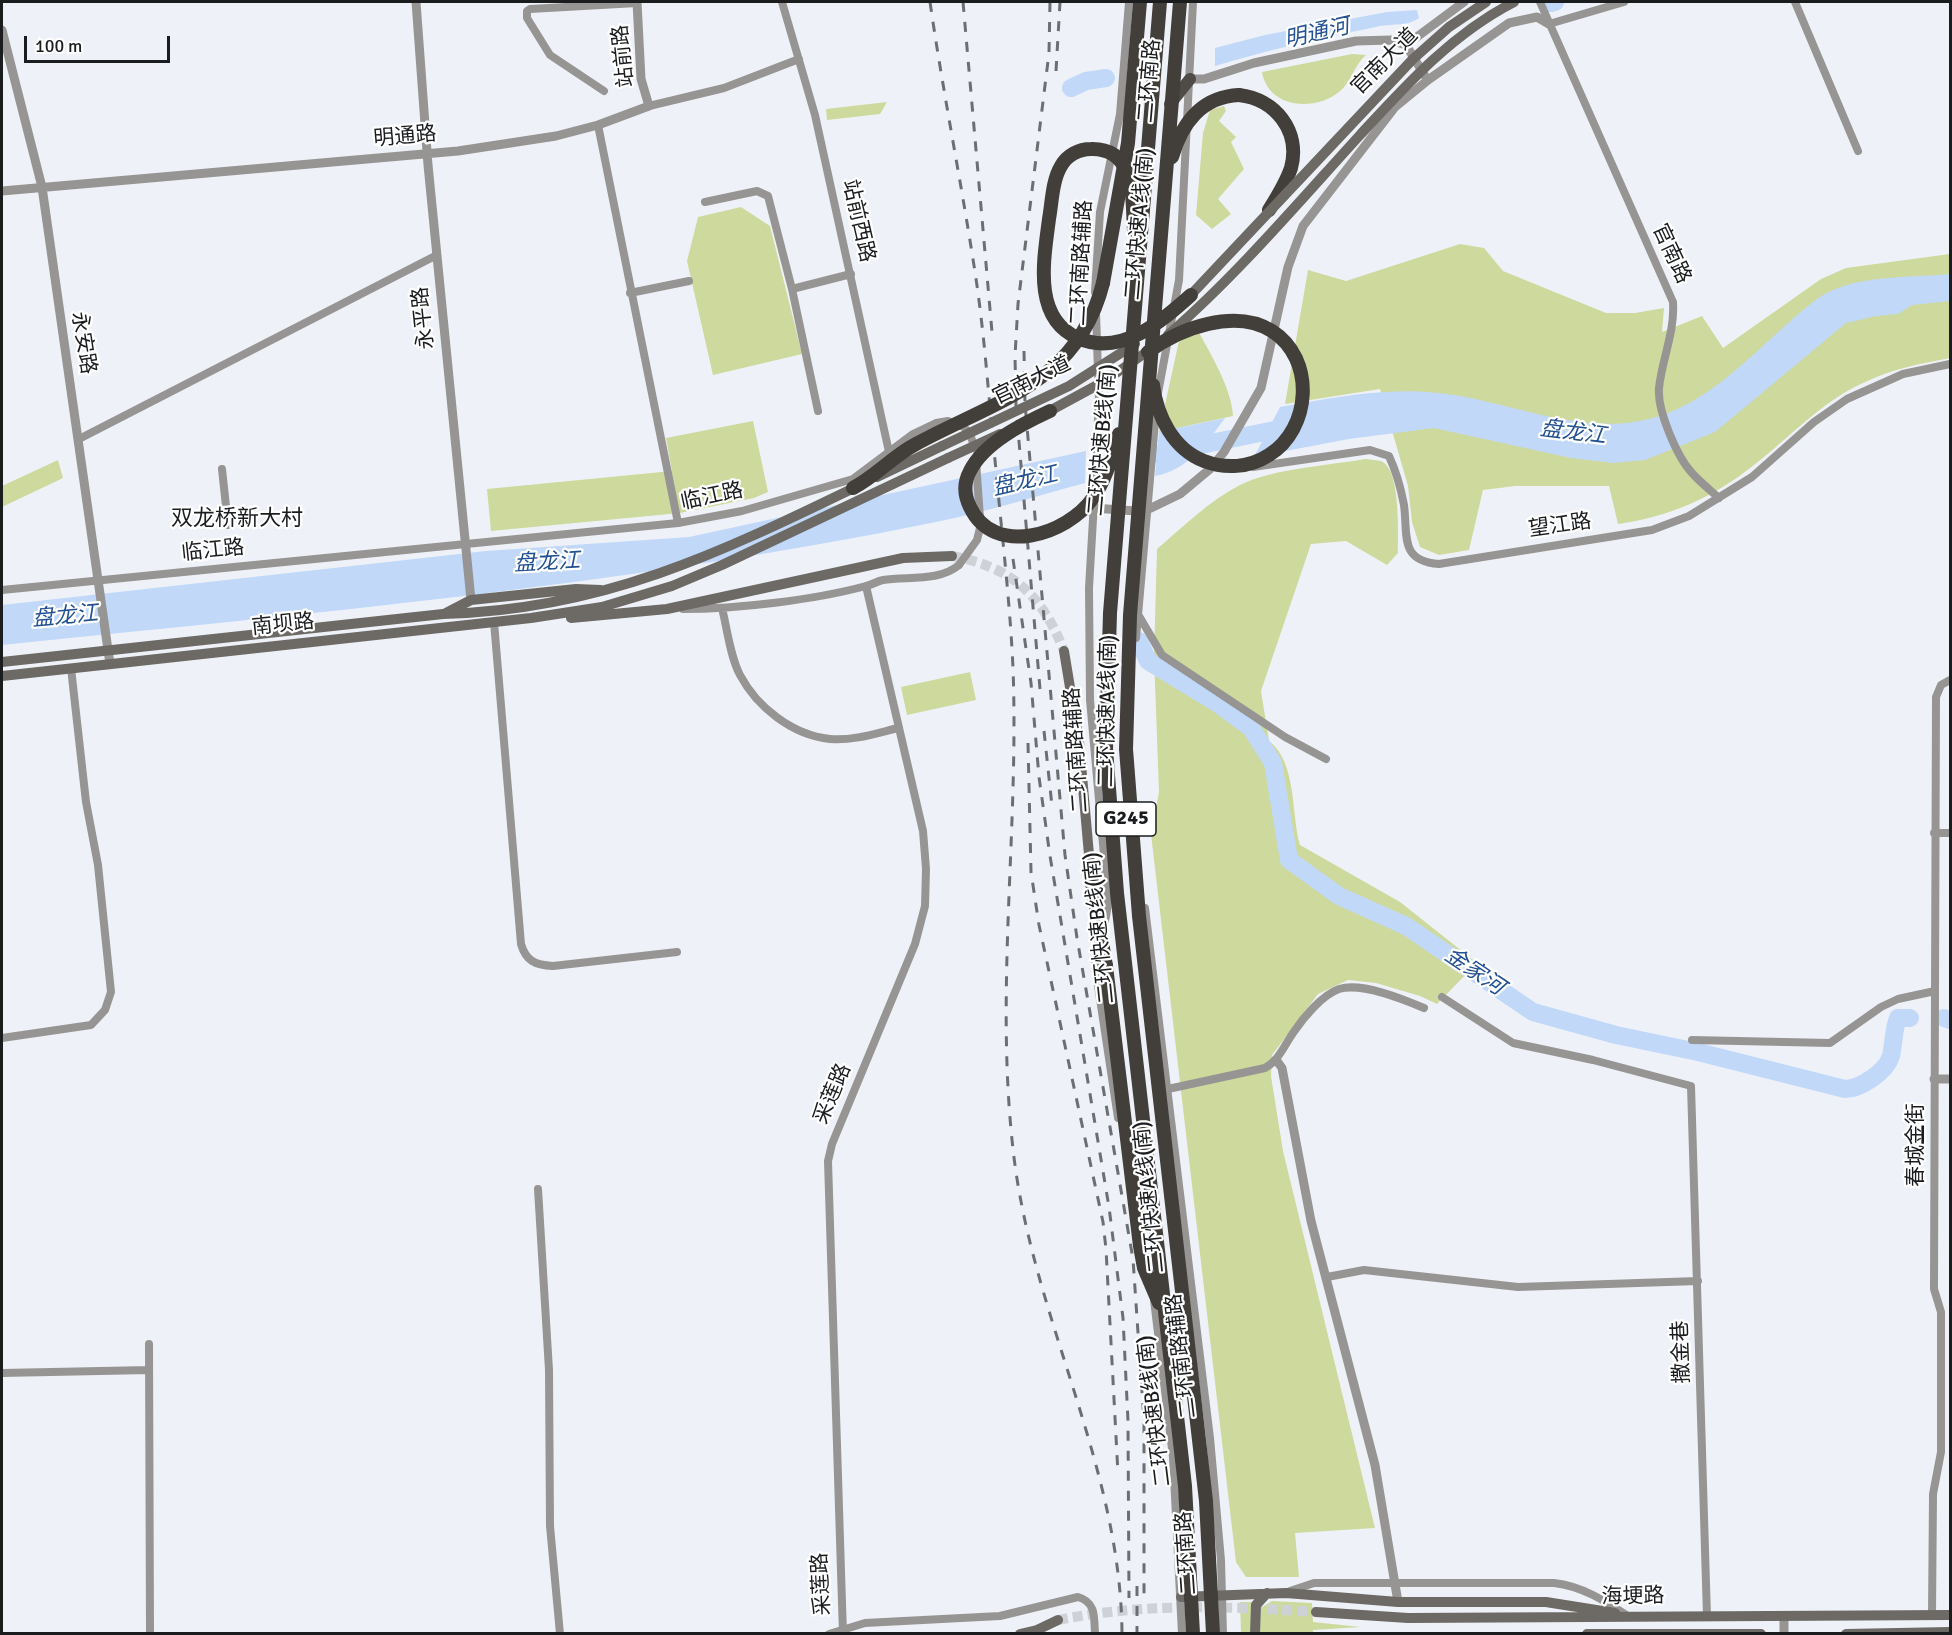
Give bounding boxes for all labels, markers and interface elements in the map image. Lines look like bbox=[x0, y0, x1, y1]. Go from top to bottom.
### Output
water label: 明通河 bbox=[1282, 14, 1352, 54]
street label: 站前路 bbox=[608, 23, 640, 89]
street label: 官南大道 bbox=[1346, 23, 1424, 101]
scale bar bbox=[27, 24, 172, 62]
text: 100 m bbox=[35, 35, 82, 57]
street label: 二环南路 bbox=[1134, 38, 1166, 124]
street label: 明通路 bbox=[373, 122, 437, 152]
street label: 二环快速A线(南) bbox=[1121, 147, 1159, 301]
street label: 站前西路 bbox=[836, 177, 880, 265]
street label: 二环南路辅路 bbox=[1066, 199, 1098, 327]
street label: 官南路 bbox=[1646, 220, 1696, 288]
street label: 永平路 bbox=[408, 285, 440, 351]
street label: 永安路 bbox=[66, 310, 100, 376]
street label: 官南大道 bbox=[989, 351, 1075, 411]
street label: 二环快速B线(南) bbox=[1084, 363, 1122, 517]
water label: 盘龙江 bbox=[1539, 416, 1607, 450]
water label: 盘龙江 bbox=[990, 462, 1060, 502]
street label: 临江路 bbox=[679, 478, 745, 516]
district label: 双龙桥新大村 bbox=[171, 506, 303, 532]
street label: 望江路 bbox=[1527, 509, 1593, 543]
street label: 临江路 bbox=[180, 535, 246, 567]
water label: 盘龙江 bbox=[513, 548, 581, 578]
water label: 盘龙江 bbox=[31, 601, 99, 633]
street label: 南坝路 bbox=[250, 609, 316, 641]
street label: 二环快速A线(南) bbox=[1094, 634, 1122, 788]
street label: 二环南路辅路 bbox=[1060, 686, 1094, 814]
road number: G245 bbox=[1096, 802, 1156, 836]
street label: 二环快速B线(南) bbox=[1079, 851, 1121, 1005]
water label: 金家河 bbox=[1439, 943, 1509, 1001]
street label: 采莲路 bbox=[809, 1060, 857, 1128]
street label: 春城金街 bbox=[1903, 1103, 1929, 1187]
street label: 二环快速A线(南) bbox=[1129, 1120, 1171, 1274]
street label: 二环南路辅路 bbox=[1162, 1292, 1202, 1420]
street label: 撒金巷 bbox=[1668, 1320, 1696, 1384]
street label: 二环快速B线(南) bbox=[1133, 1334, 1177, 1488]
street label: 二环南路 bbox=[1172, 1510, 1202, 1596]
street label: 采莲路 bbox=[808, 1552, 836, 1616]
street label: 海埂路 bbox=[1601, 1584, 1665, 1610]

